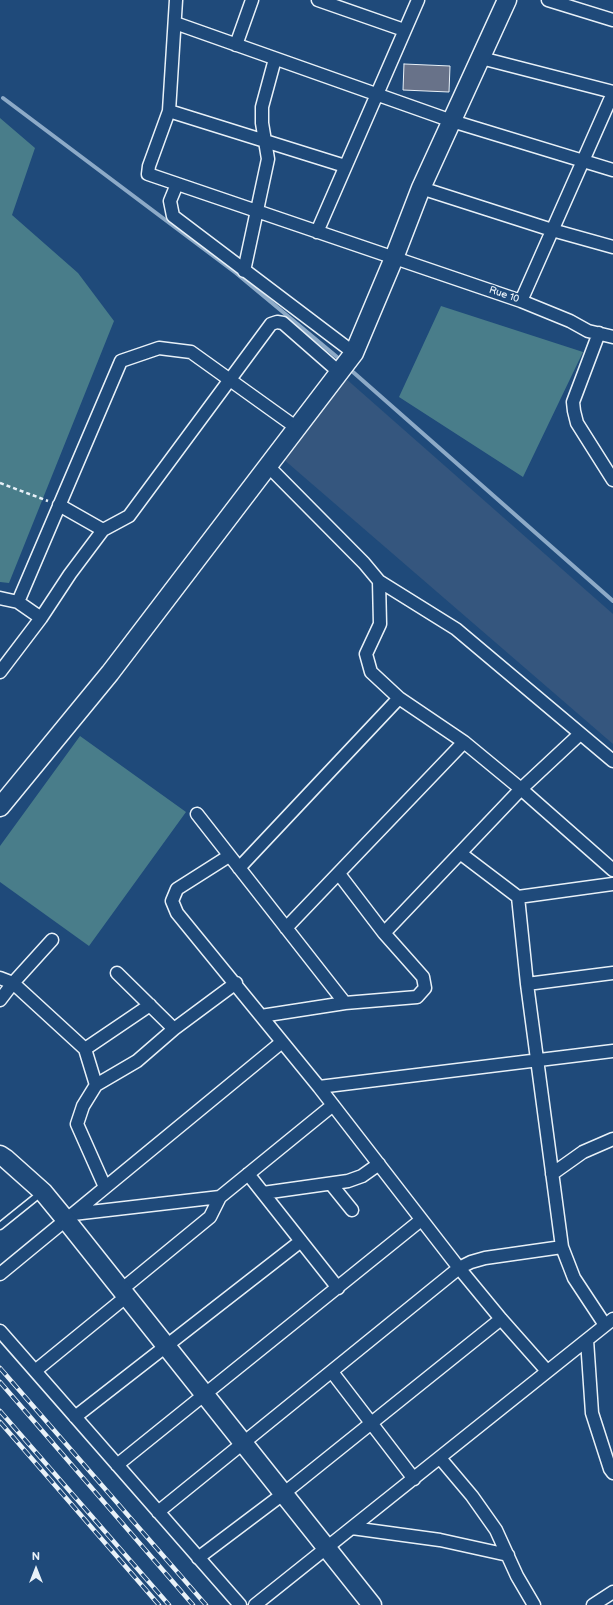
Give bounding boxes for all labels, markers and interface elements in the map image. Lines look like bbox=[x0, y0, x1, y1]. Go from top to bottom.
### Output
street label: Rue 10 bbox=[487, 284, 521, 306]
north arrow bbox=[16, 1549, 56, 1589]
text: N bbox=[32, 1550, 40, 1563]

